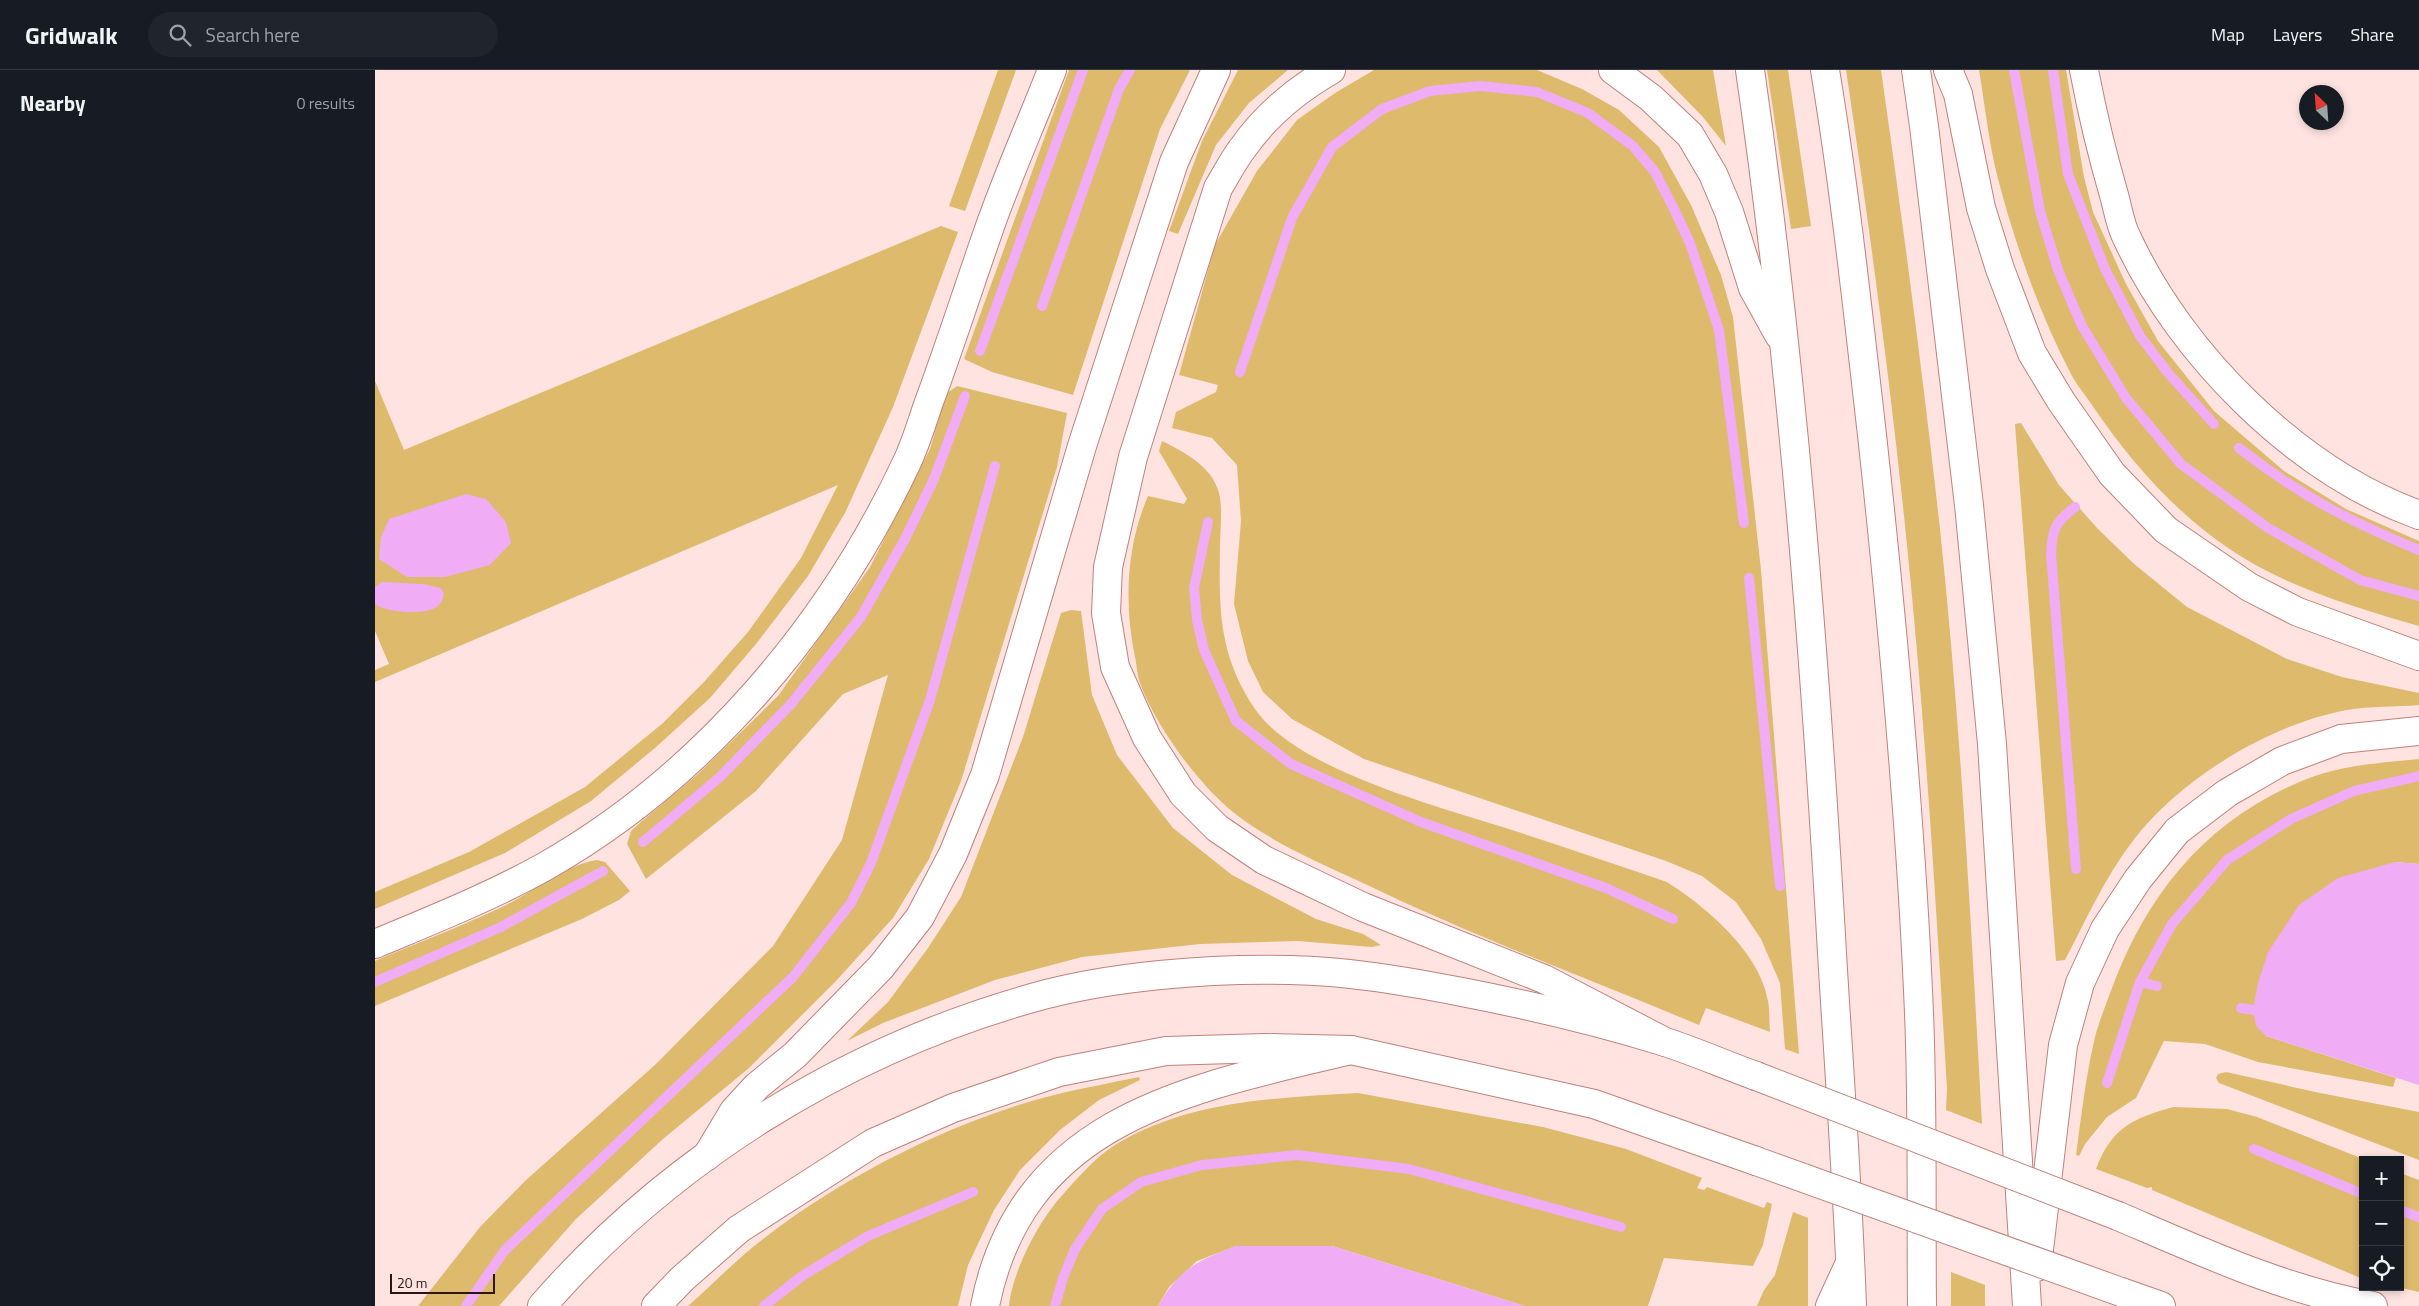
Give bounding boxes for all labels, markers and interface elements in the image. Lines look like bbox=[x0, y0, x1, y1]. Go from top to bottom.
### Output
search box bbox=[148, 12, 498, 57]
text: Gridwalk bbox=[25, 17, 118, 53]
text: Search here bbox=[206, 20, 300, 49]
icon: search bbox=[166, 21, 194, 49]
text: Map bbox=[2211, 21, 2245, 48]
text: Layers bbox=[2273, 21, 2322, 48]
text: Share bbox=[2350, 21, 2394, 48]
north arrow bbox=[2299, 85, 2344, 130]
text: Nearby bbox=[20, 87, 85, 119]
text: 0 results bbox=[296, 91, 355, 115]
map controls bbox=[2359, 1156, 2404, 1291]
button: + bbox=[2359, 1156, 2404, 1201]
button: − bbox=[2359, 1201, 2404, 1246]
button: locate bbox=[2359, 1246, 2404, 1291]
scale bar bbox=[390, 1271, 495, 1294]
text: 20 m bbox=[397, 1272, 427, 1293]

